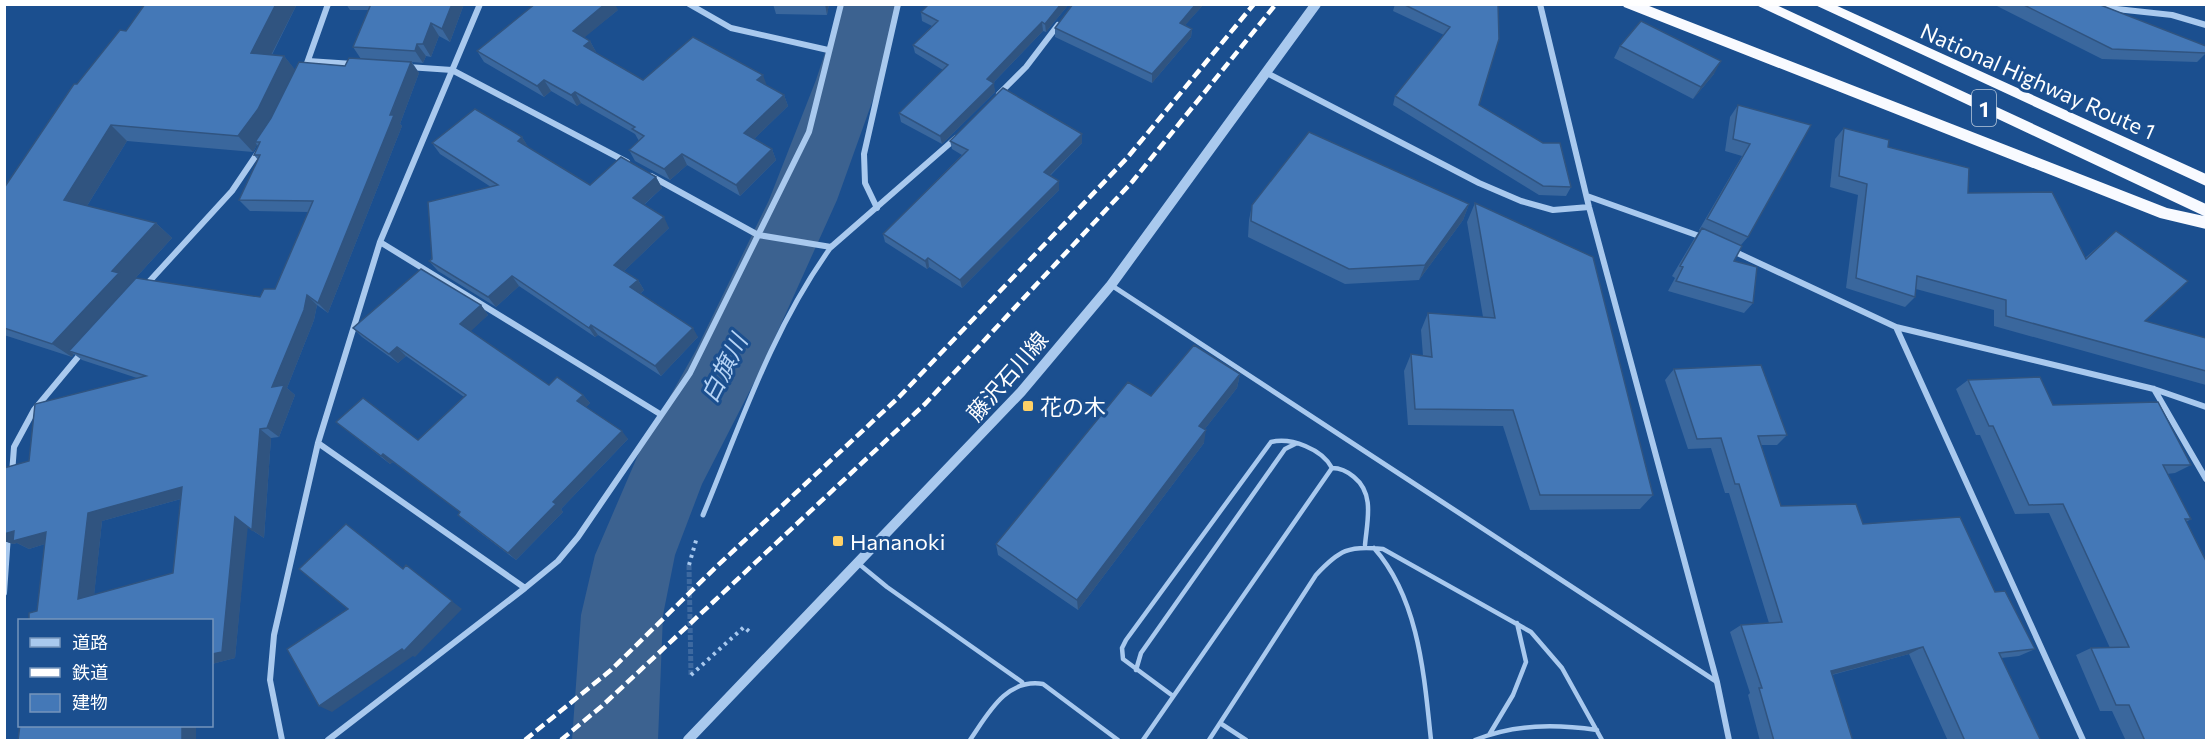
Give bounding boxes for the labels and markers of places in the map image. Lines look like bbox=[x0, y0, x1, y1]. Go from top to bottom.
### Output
place label: 花の木 bbox=[1040, 393, 1106, 420]
marker: 花の木 bbox=[1021, 399, 1035, 413]
place label: Hananoki bbox=[850, 528, 945, 555]
marker: Hananoki bbox=[831, 534, 845, 548]

